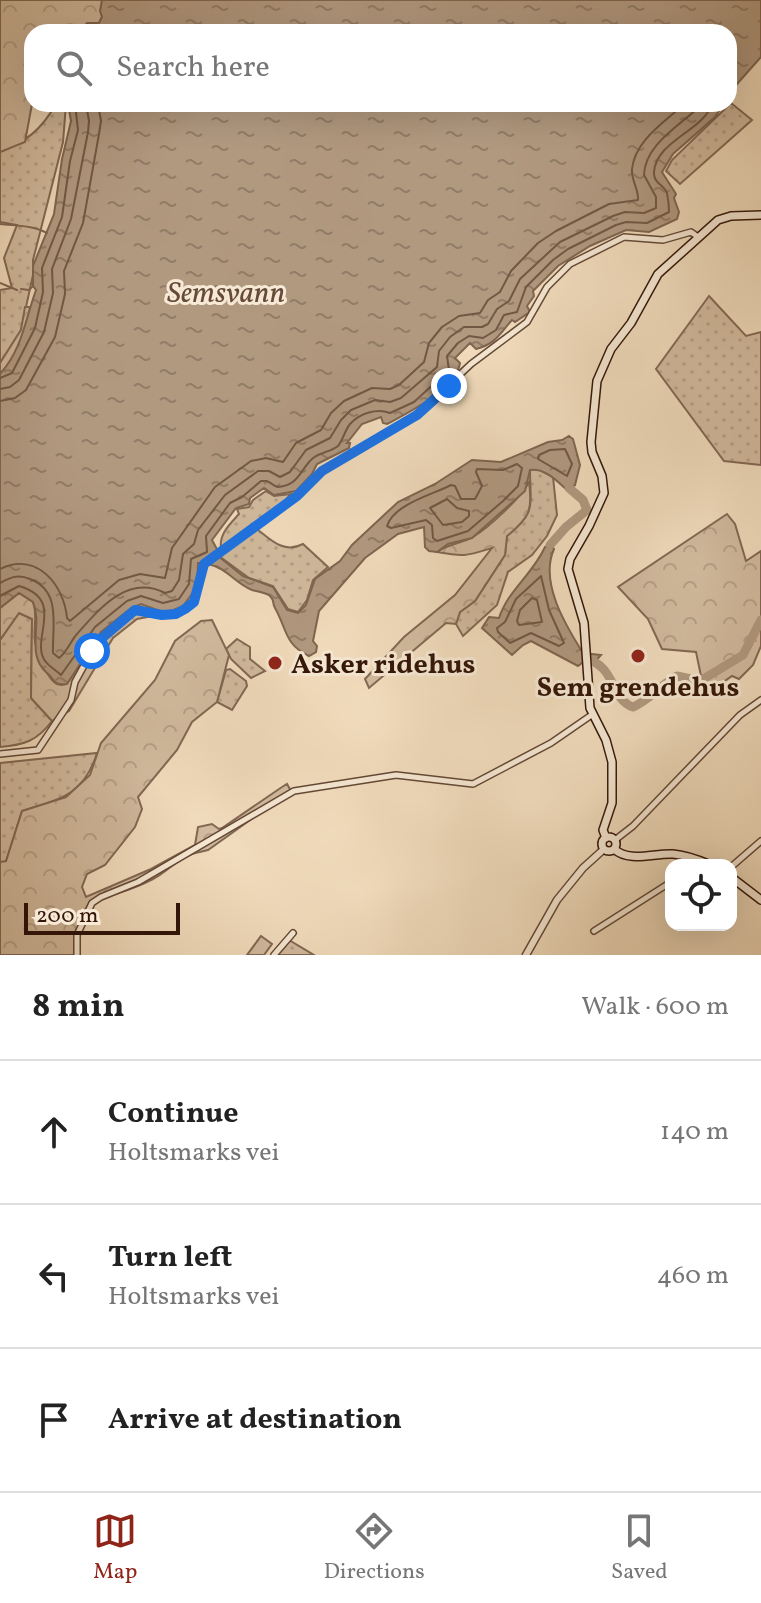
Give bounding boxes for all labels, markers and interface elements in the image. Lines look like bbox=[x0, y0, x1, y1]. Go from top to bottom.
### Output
search box bbox=[24, 24, 737, 112]
icon: search bbox=[52, 46, 96, 90]
text: Search here bbox=[116, 47, 270, 89]
water label: Semsvann bbox=[167, 273, 285, 315]
route end bbox=[431, 368, 467, 404]
route start bbox=[74, 633, 110, 669]
place label: Asker ridehus bbox=[291, 646, 476, 685]
marker: Sem grendehus bbox=[629, 647, 647, 665]
marker: Asker ridehus bbox=[266, 654, 284, 672]
place label: Sem grendehus bbox=[537, 669, 739, 708]
map controls bbox=[665, 859, 737, 931]
button: locate bbox=[665, 859, 737, 931]
scale bar bbox=[24, 899, 180, 935]
text: 200 m bbox=[36, 901, 98, 932]
text: 8 min bbox=[32, 984, 125, 1031]
text: Walk · 600 m bbox=[581, 989, 729, 1025]
text: Continue bbox=[108, 1093, 239, 1135]
icon: ahead bbox=[32, 1110, 76, 1154]
text: 140 m bbox=[660, 1114, 729, 1150]
text: Holtsmarks vei bbox=[108, 1135, 279, 1171]
text: Turn left bbox=[108, 1237, 232, 1279]
icon: left bbox=[32, 1254, 76, 1298]
text: 460 m bbox=[657, 1258, 729, 1294]
text: Holtsmarks vei bbox=[108, 1279, 279, 1315]
icon: arrive bbox=[32, 1398, 76, 1442]
text: Arrive at destination bbox=[108, 1399, 402, 1441]
tab: Map bbox=[93, 1509, 137, 1588]
tab: Directions bbox=[324, 1509, 425, 1588]
tab: Saved bbox=[611, 1509, 668, 1588]

